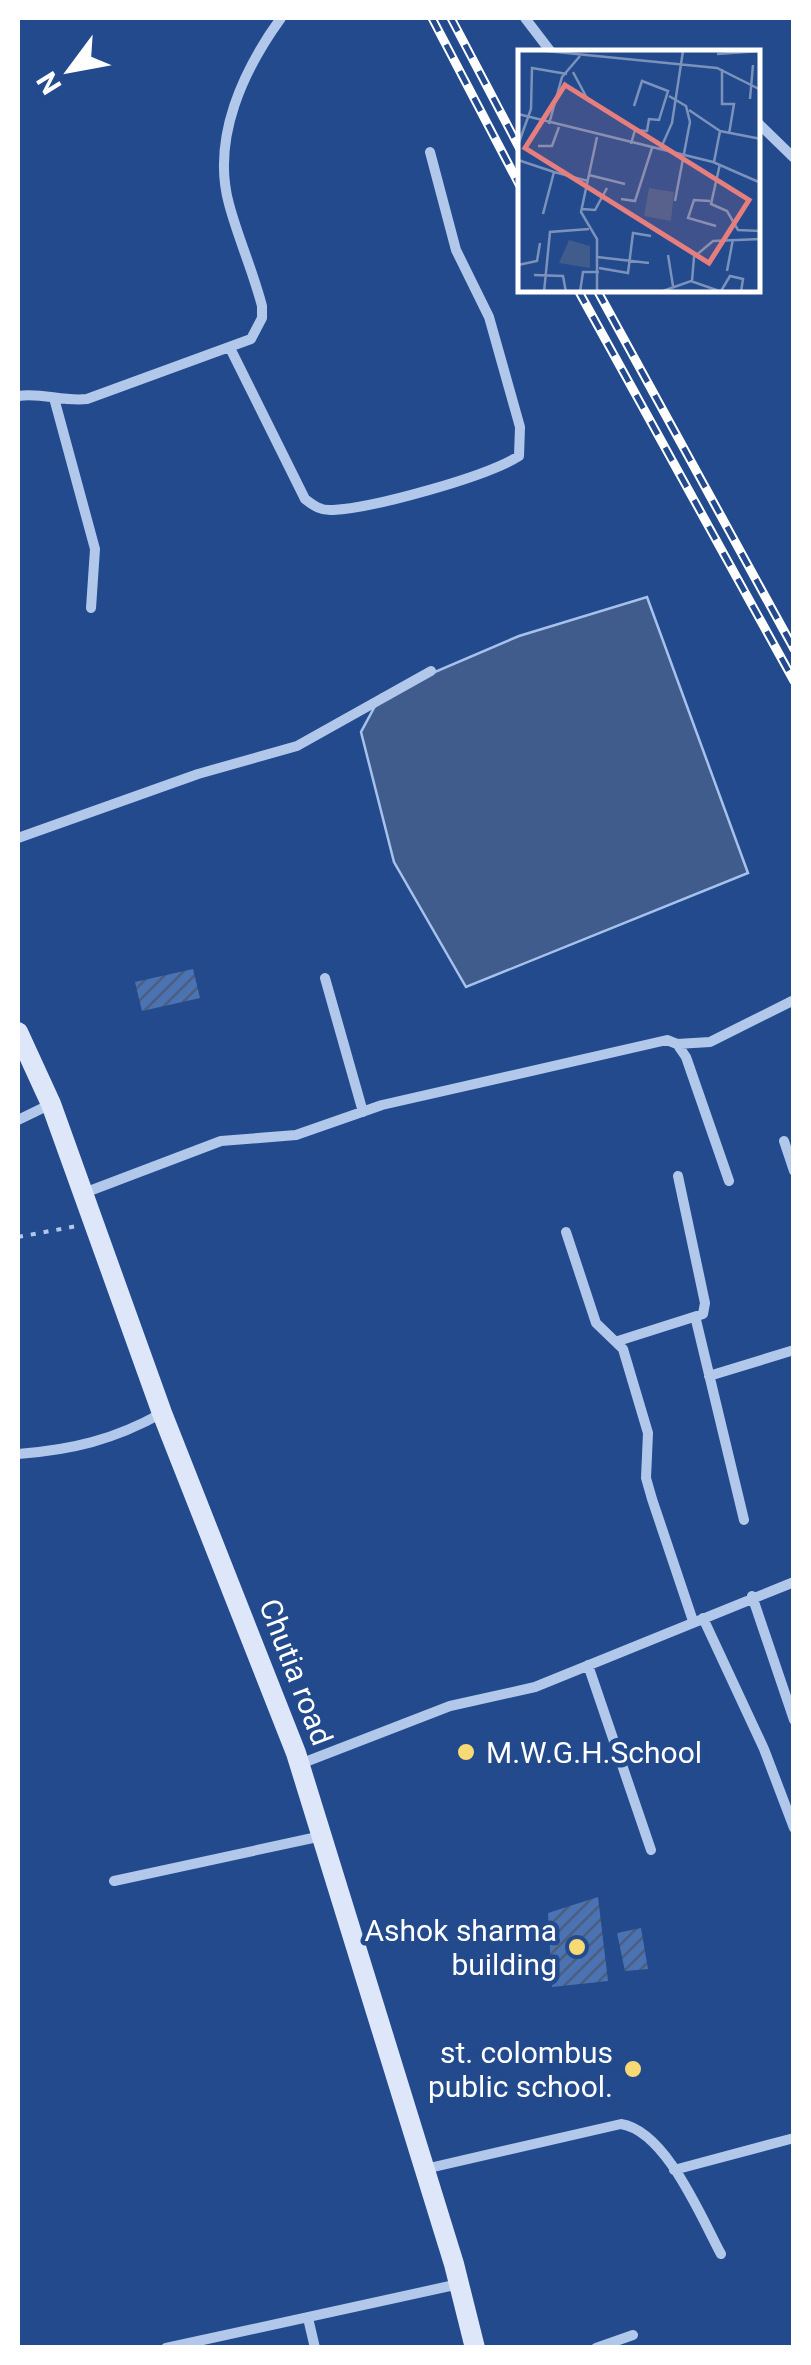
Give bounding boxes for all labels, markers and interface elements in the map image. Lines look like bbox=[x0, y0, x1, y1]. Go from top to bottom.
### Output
north arrow bbox=[20, 20, 120, 120]
inset map bbox=[518, 50, 761, 292]
text: N bbox=[30, 66, 68, 100]
street label: Chutia road bbox=[252, 1594, 340, 1750]
place label: M.W.G.H.School bbox=[486, 1735, 702, 1770]
marker: M.W.G.H.School bbox=[455, 1741, 477, 1763]
place label: Ashok sharma building bbox=[365, 1913, 557, 1982]
marker: Ashok sharma building bbox=[566, 1936, 588, 1958]
place label: st. colombus public school. bbox=[428, 2035, 613, 2104]
marker: st. colombus public school. bbox=[622, 2058, 644, 2080]

